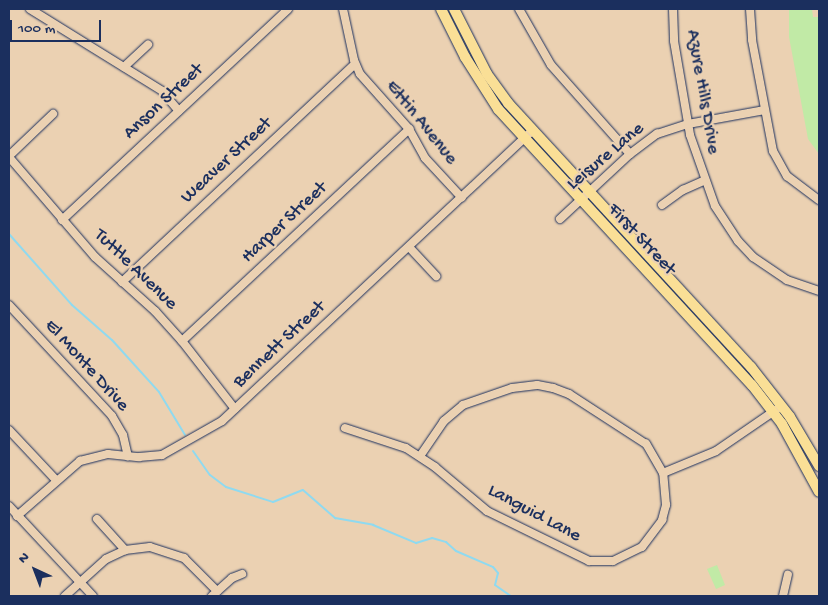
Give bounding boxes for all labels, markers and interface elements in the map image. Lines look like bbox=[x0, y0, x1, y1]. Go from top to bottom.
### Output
scale bar bbox=[12, 10, 104, 42]
text: 100 m bbox=[18, 20, 55, 38]
street label: Azure Hills Drive bbox=[680, 28, 724, 156]
street label: Anson Street bbox=[119, 59, 209, 145]
street label: Ettin Avenue bbox=[380, 76, 462, 170]
street label: Weaver Street bbox=[177, 113, 277, 209]
street label: Leisure Lane bbox=[563, 118, 649, 196]
street label: Harper Street bbox=[237, 177, 333, 269]
street label: First Street bbox=[602, 199, 680, 281]
street label: Tuttle Avenue bbox=[88, 225, 182, 315]
street label: Bennett Street bbox=[229, 296, 331, 394]
street label: El Monte Drive bbox=[39, 315, 133, 417]
street label: Languid Lane bbox=[483, 480, 585, 548]
north arrow bbox=[10, 545, 60, 595]
text: N bbox=[15, 549, 34, 568]

